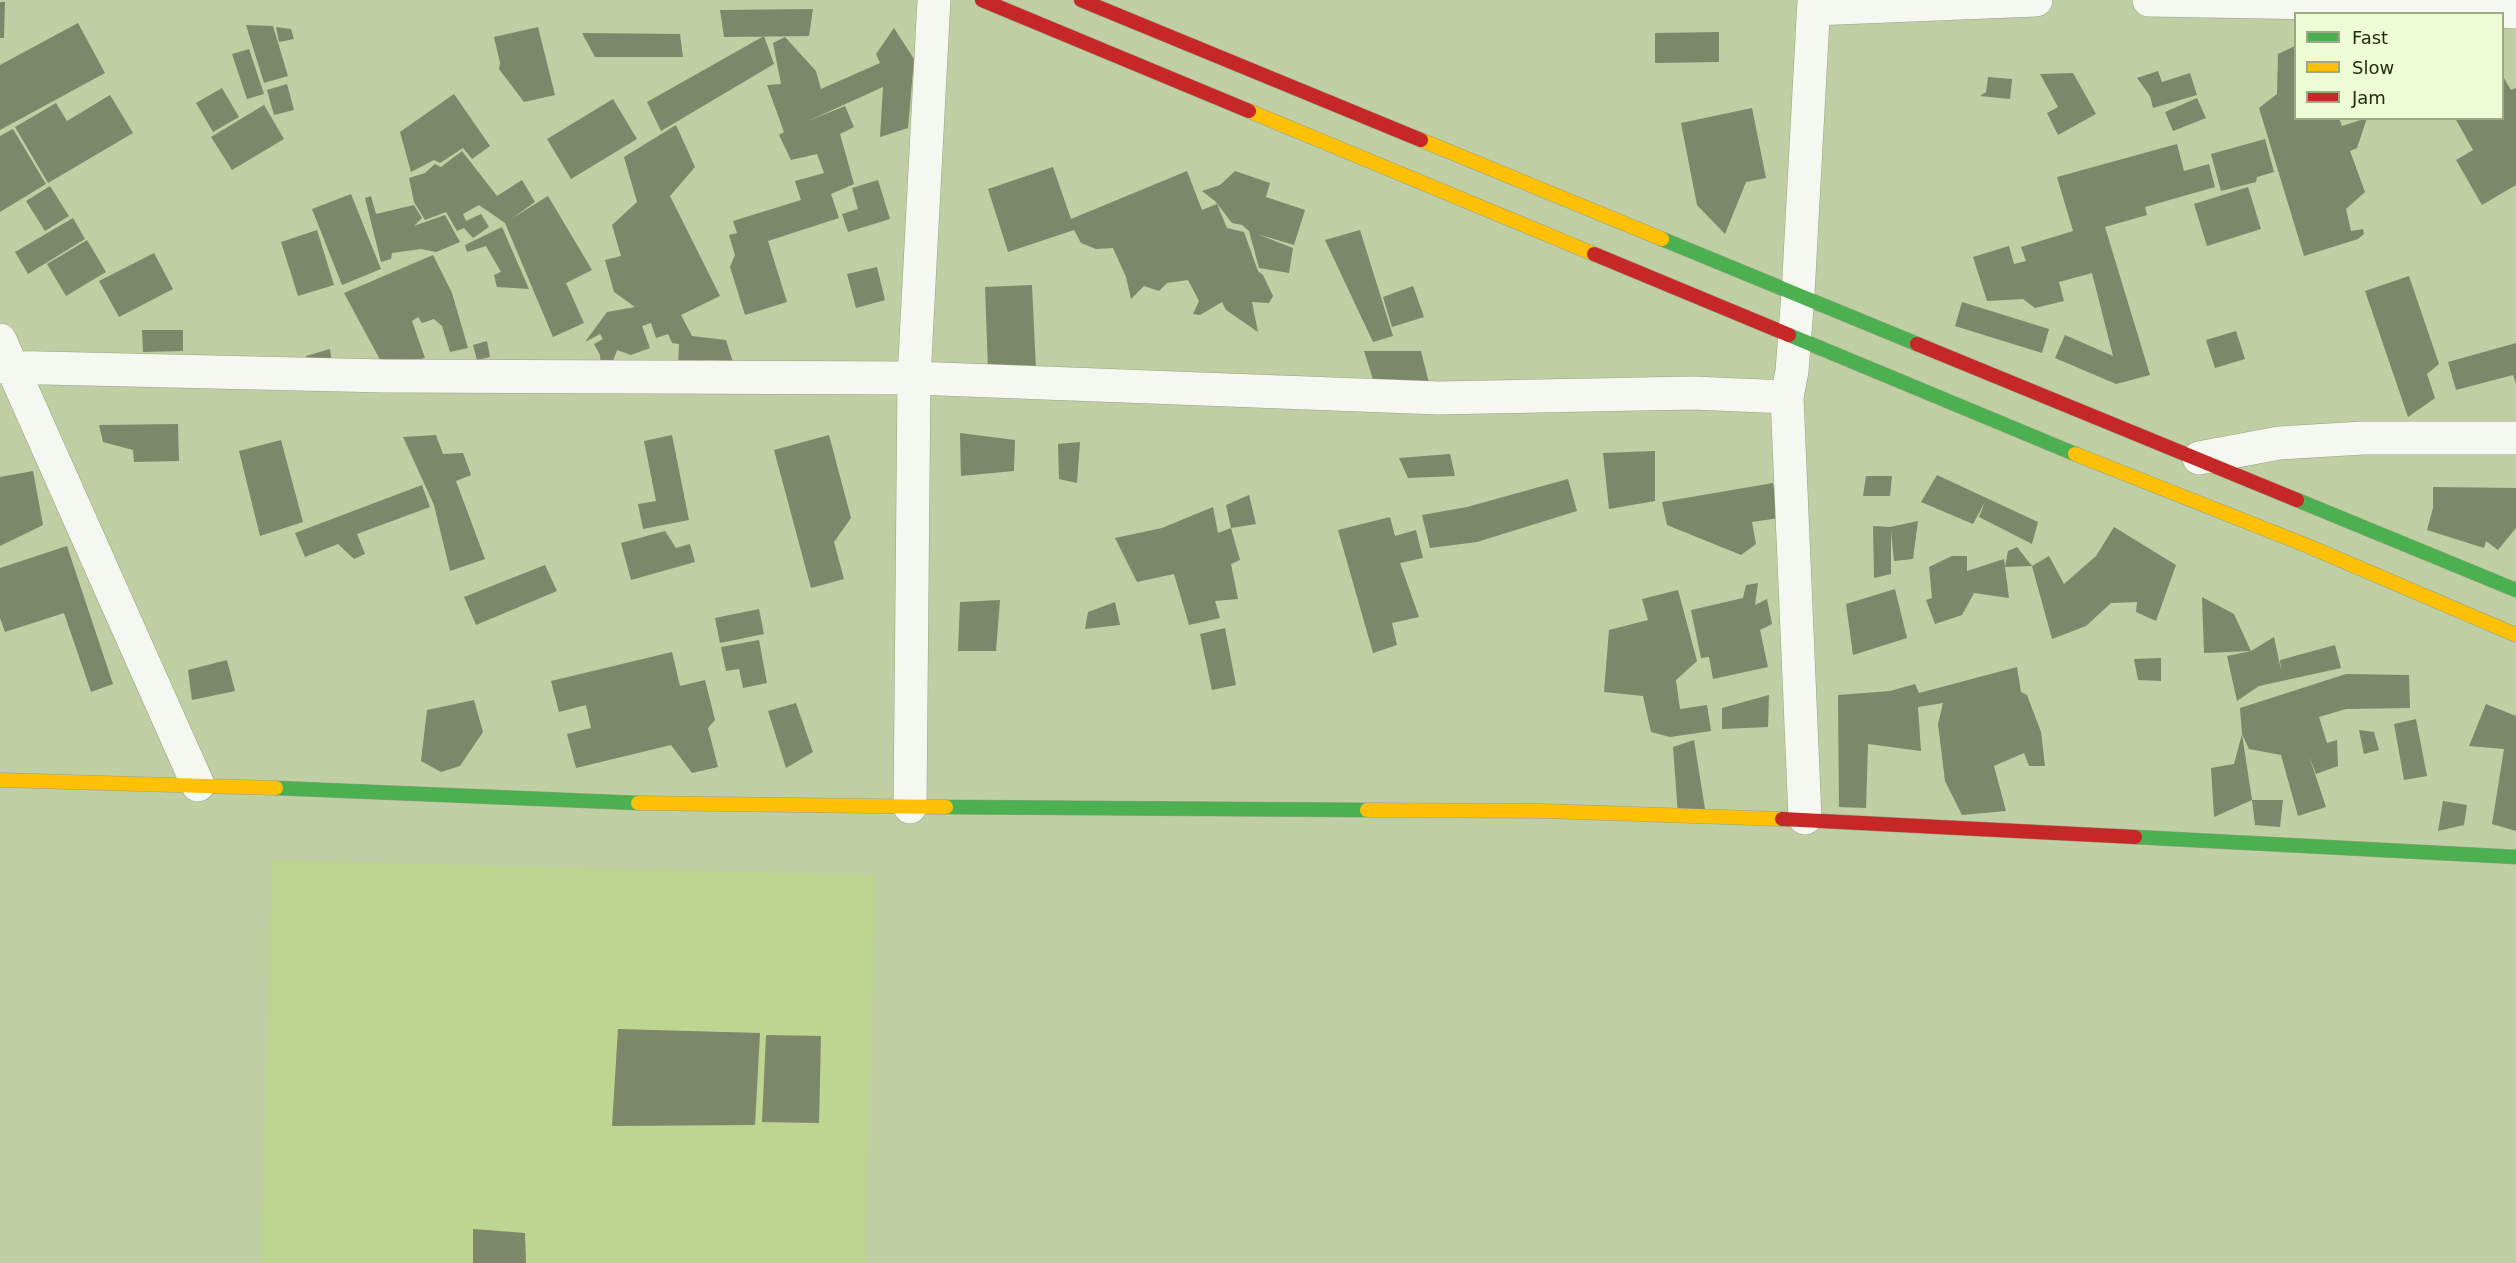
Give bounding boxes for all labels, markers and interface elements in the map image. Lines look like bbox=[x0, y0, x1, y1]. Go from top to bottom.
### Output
legend bbox=[2294, 12, 2504, 120]
text: Fast bbox=[2352, 27, 2388, 48]
text: Slow bbox=[2352, 57, 2394, 78]
text: Jam bbox=[2352, 87, 2386, 108]

